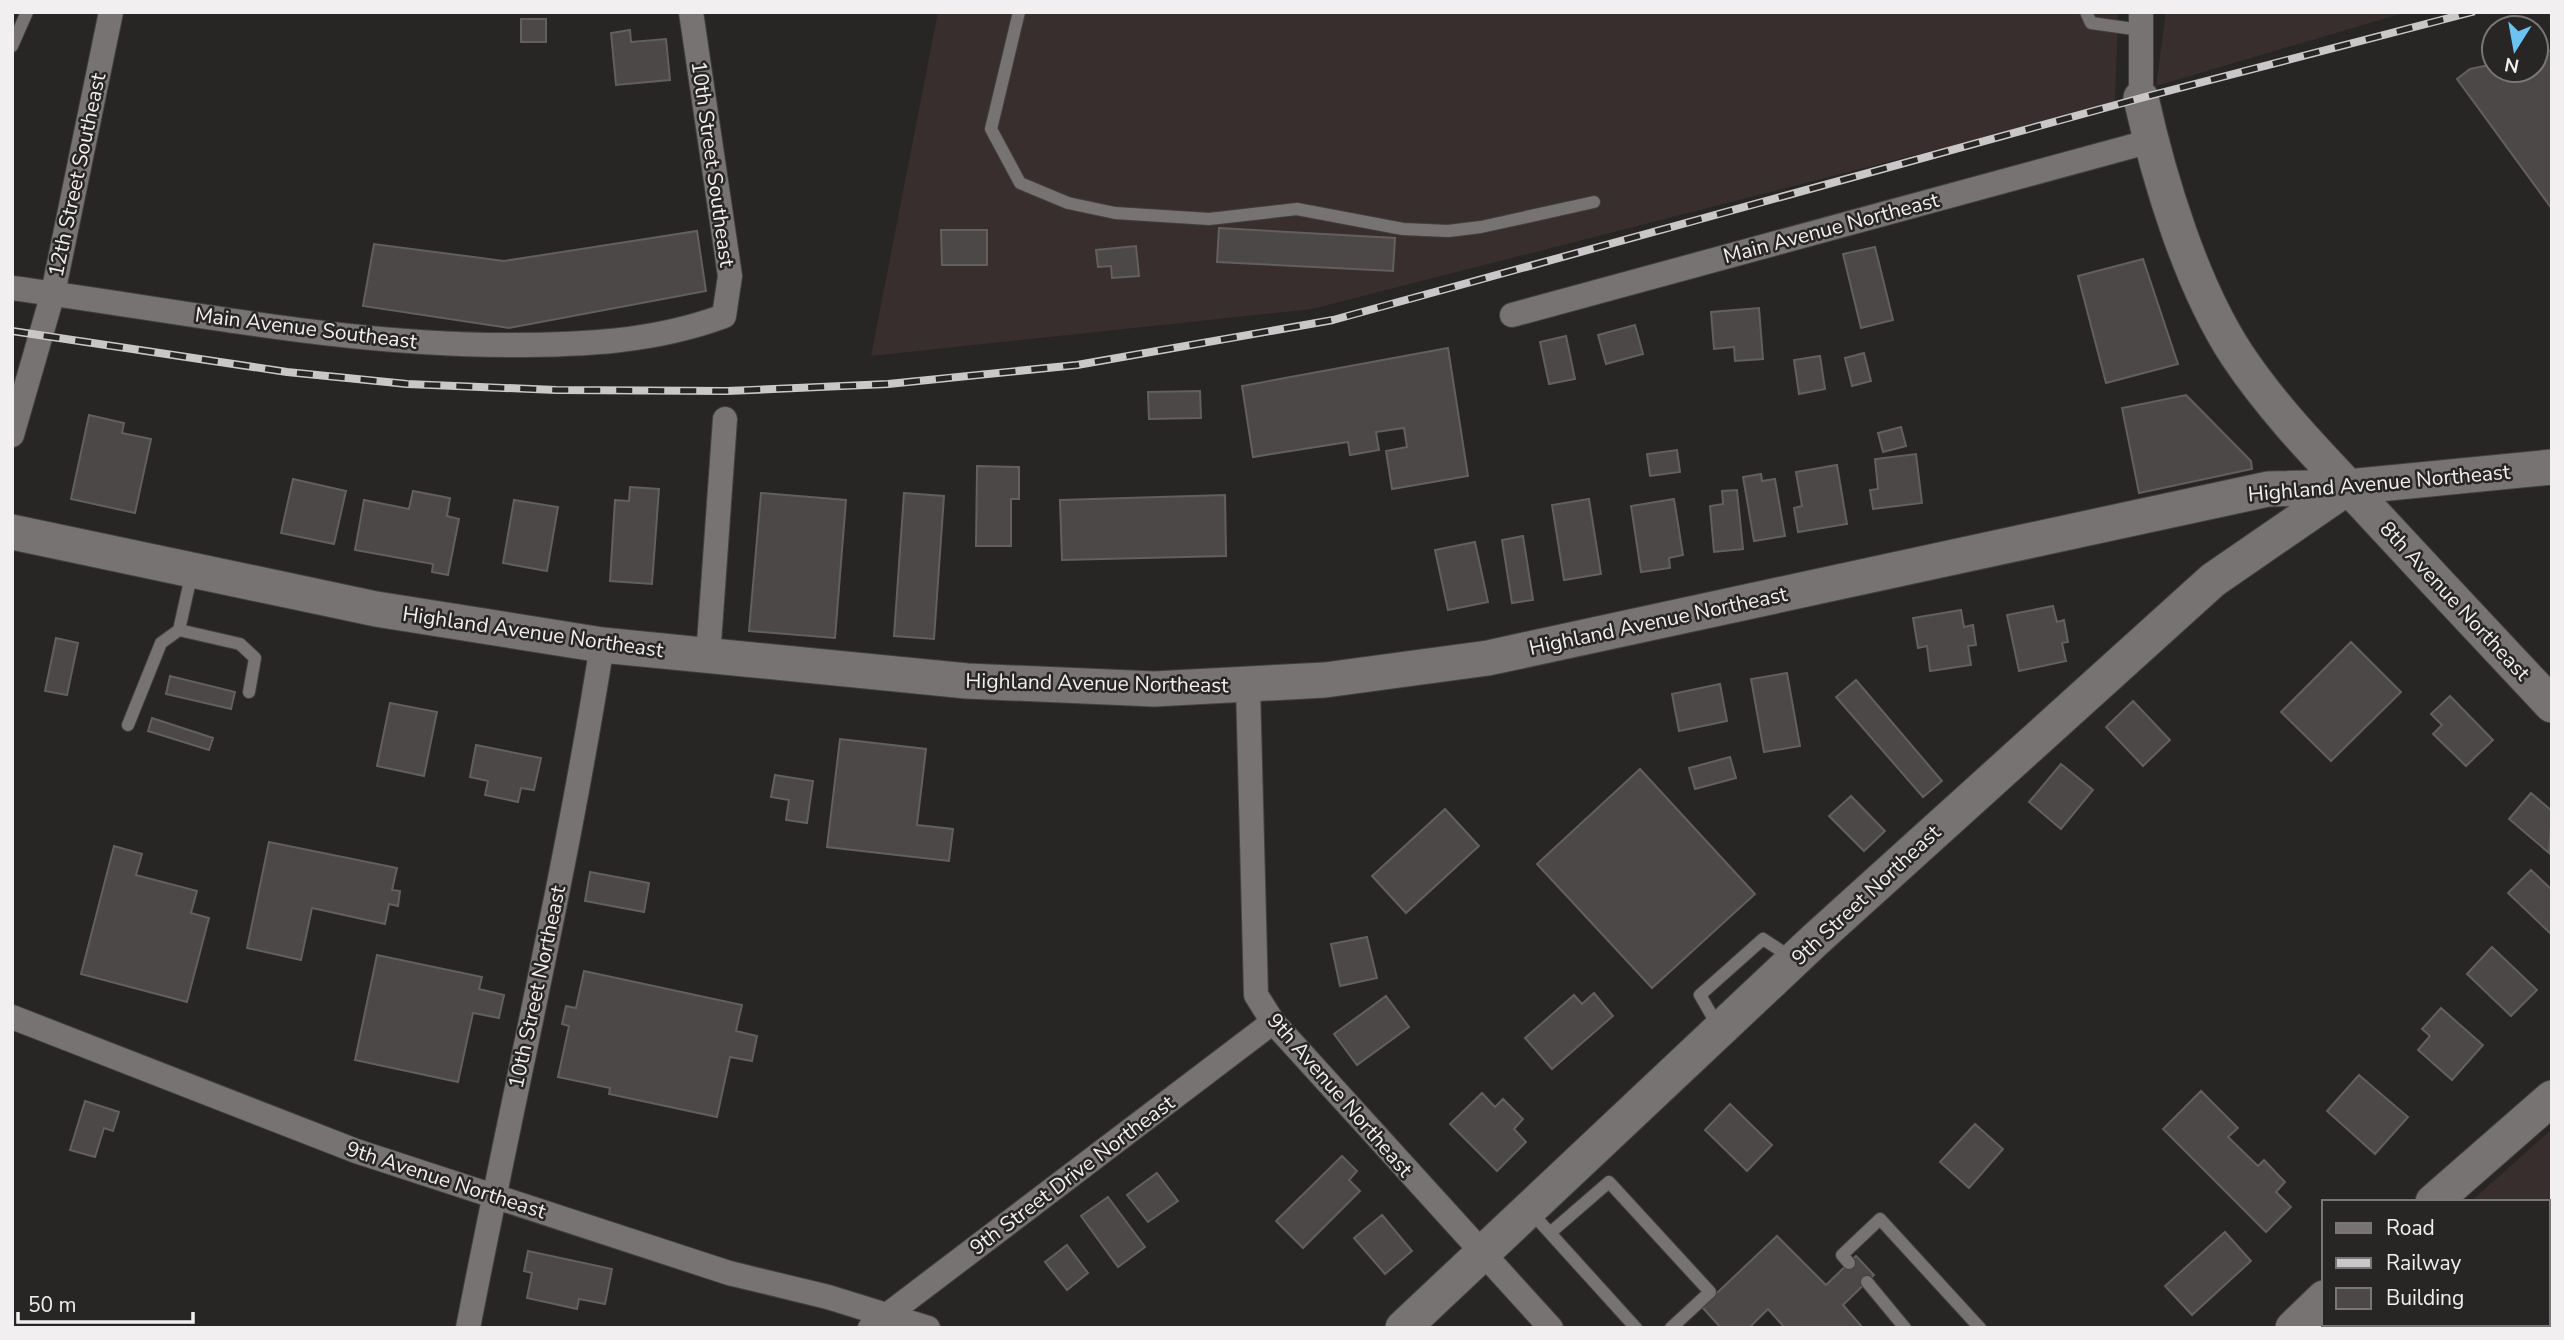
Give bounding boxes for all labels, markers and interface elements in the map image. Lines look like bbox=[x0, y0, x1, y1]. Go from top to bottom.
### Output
north arrow bbox=[2480, 14, 2550, 84]
text: N bbox=[2502, 51, 2521, 79]
street label: 10th Street Southeast bbox=[685, 59, 741, 270]
street label: 12th Street Southeast bbox=[42, 70, 112, 280]
street label: Main Avenue Northeast bbox=[1720, 186, 1943, 270]
street label: Main Avenue Southeast bbox=[193, 300, 419, 356]
street label: Highland Avenue Northeast bbox=[2247, 458, 2512, 508]
street label: 8th Avenue Northeast bbox=[2374, 515, 2537, 687]
street label: Highland Avenue Northeast bbox=[1526, 580, 1790, 662]
street label: Highland Avenue Northeast bbox=[401, 600, 666, 664]
street label: Highland Avenue Northeast bbox=[965, 667, 1229, 699]
street label: 9th Street Northeast bbox=[1785, 818, 1947, 971]
street label: 10th Street Northeast bbox=[502, 882, 572, 1091]
street label: 9th Avenue Northeast bbox=[1261, 1007, 1419, 1183]
street label: 9th Street Drive Northeast bbox=[964, 1088, 1181, 1261]
street label: 9th Avenue Northeast bbox=[343, 1134, 550, 1226]
legend bbox=[2322, 1200, 2550, 1326]
text: Road bbox=[2386, 1214, 2435, 1242]
text: Railway bbox=[2386, 1249, 2461, 1277]
scale bar bbox=[18, 1280, 192, 1324]
text: Building bbox=[2386, 1284, 2464, 1312]
text: 50 m bbox=[28, 1291, 77, 1319]

